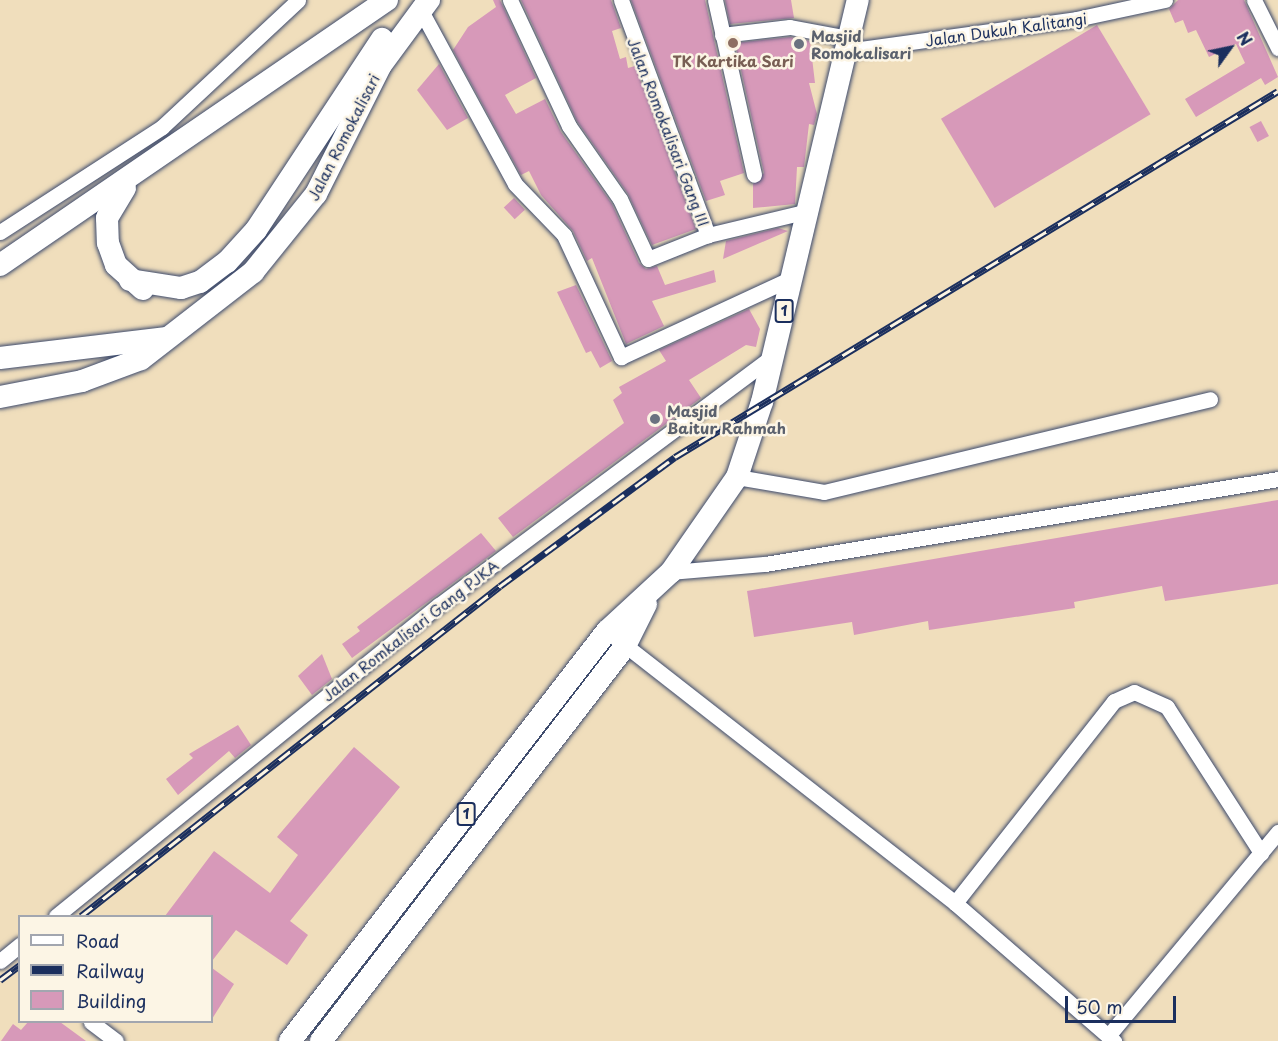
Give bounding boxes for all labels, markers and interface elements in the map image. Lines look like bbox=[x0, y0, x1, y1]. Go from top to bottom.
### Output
street label: Jalan Dukuh Kalitangi bbox=[924, 9, 1088, 49]
north arrow bbox=[1200, 18, 1260, 78]
place label: Masjid Romokalisari bbox=[811, 26, 911, 61]
text: N bbox=[1232, 26, 1259, 50]
street label: Jalan Romokalisari Gang III bbox=[624, 35, 714, 229]
marker: TK Kartika Sari bbox=[726, 36, 740, 50]
marker: Masjid Romokalisari bbox=[792, 37, 806, 51]
place label: TK Kartika Sari bbox=[671, 52, 795, 70]
street label: Jalan Romokalisari bbox=[303, 71, 383, 203]
road number: 1 bbox=[774, 300, 794, 322]
place label: Masjid Baitur Rahmah bbox=[667, 401, 785, 436]
marker: Masjid Baitur Rahmah bbox=[648, 412, 662, 426]
street label: Jalan Romkalisari Gang PJKA bbox=[318, 556, 502, 704]
road number: 1 bbox=[456, 803, 476, 825]
legend bbox=[18, 915, 213, 1023]
text: Road bbox=[76, 927, 120, 954]
text: Railway bbox=[76, 957, 144, 984]
scale bar bbox=[1068, 984, 1179, 1022]
text: Building bbox=[76, 987, 146, 1014]
text: 50 m bbox=[1076, 993, 1123, 1020]

